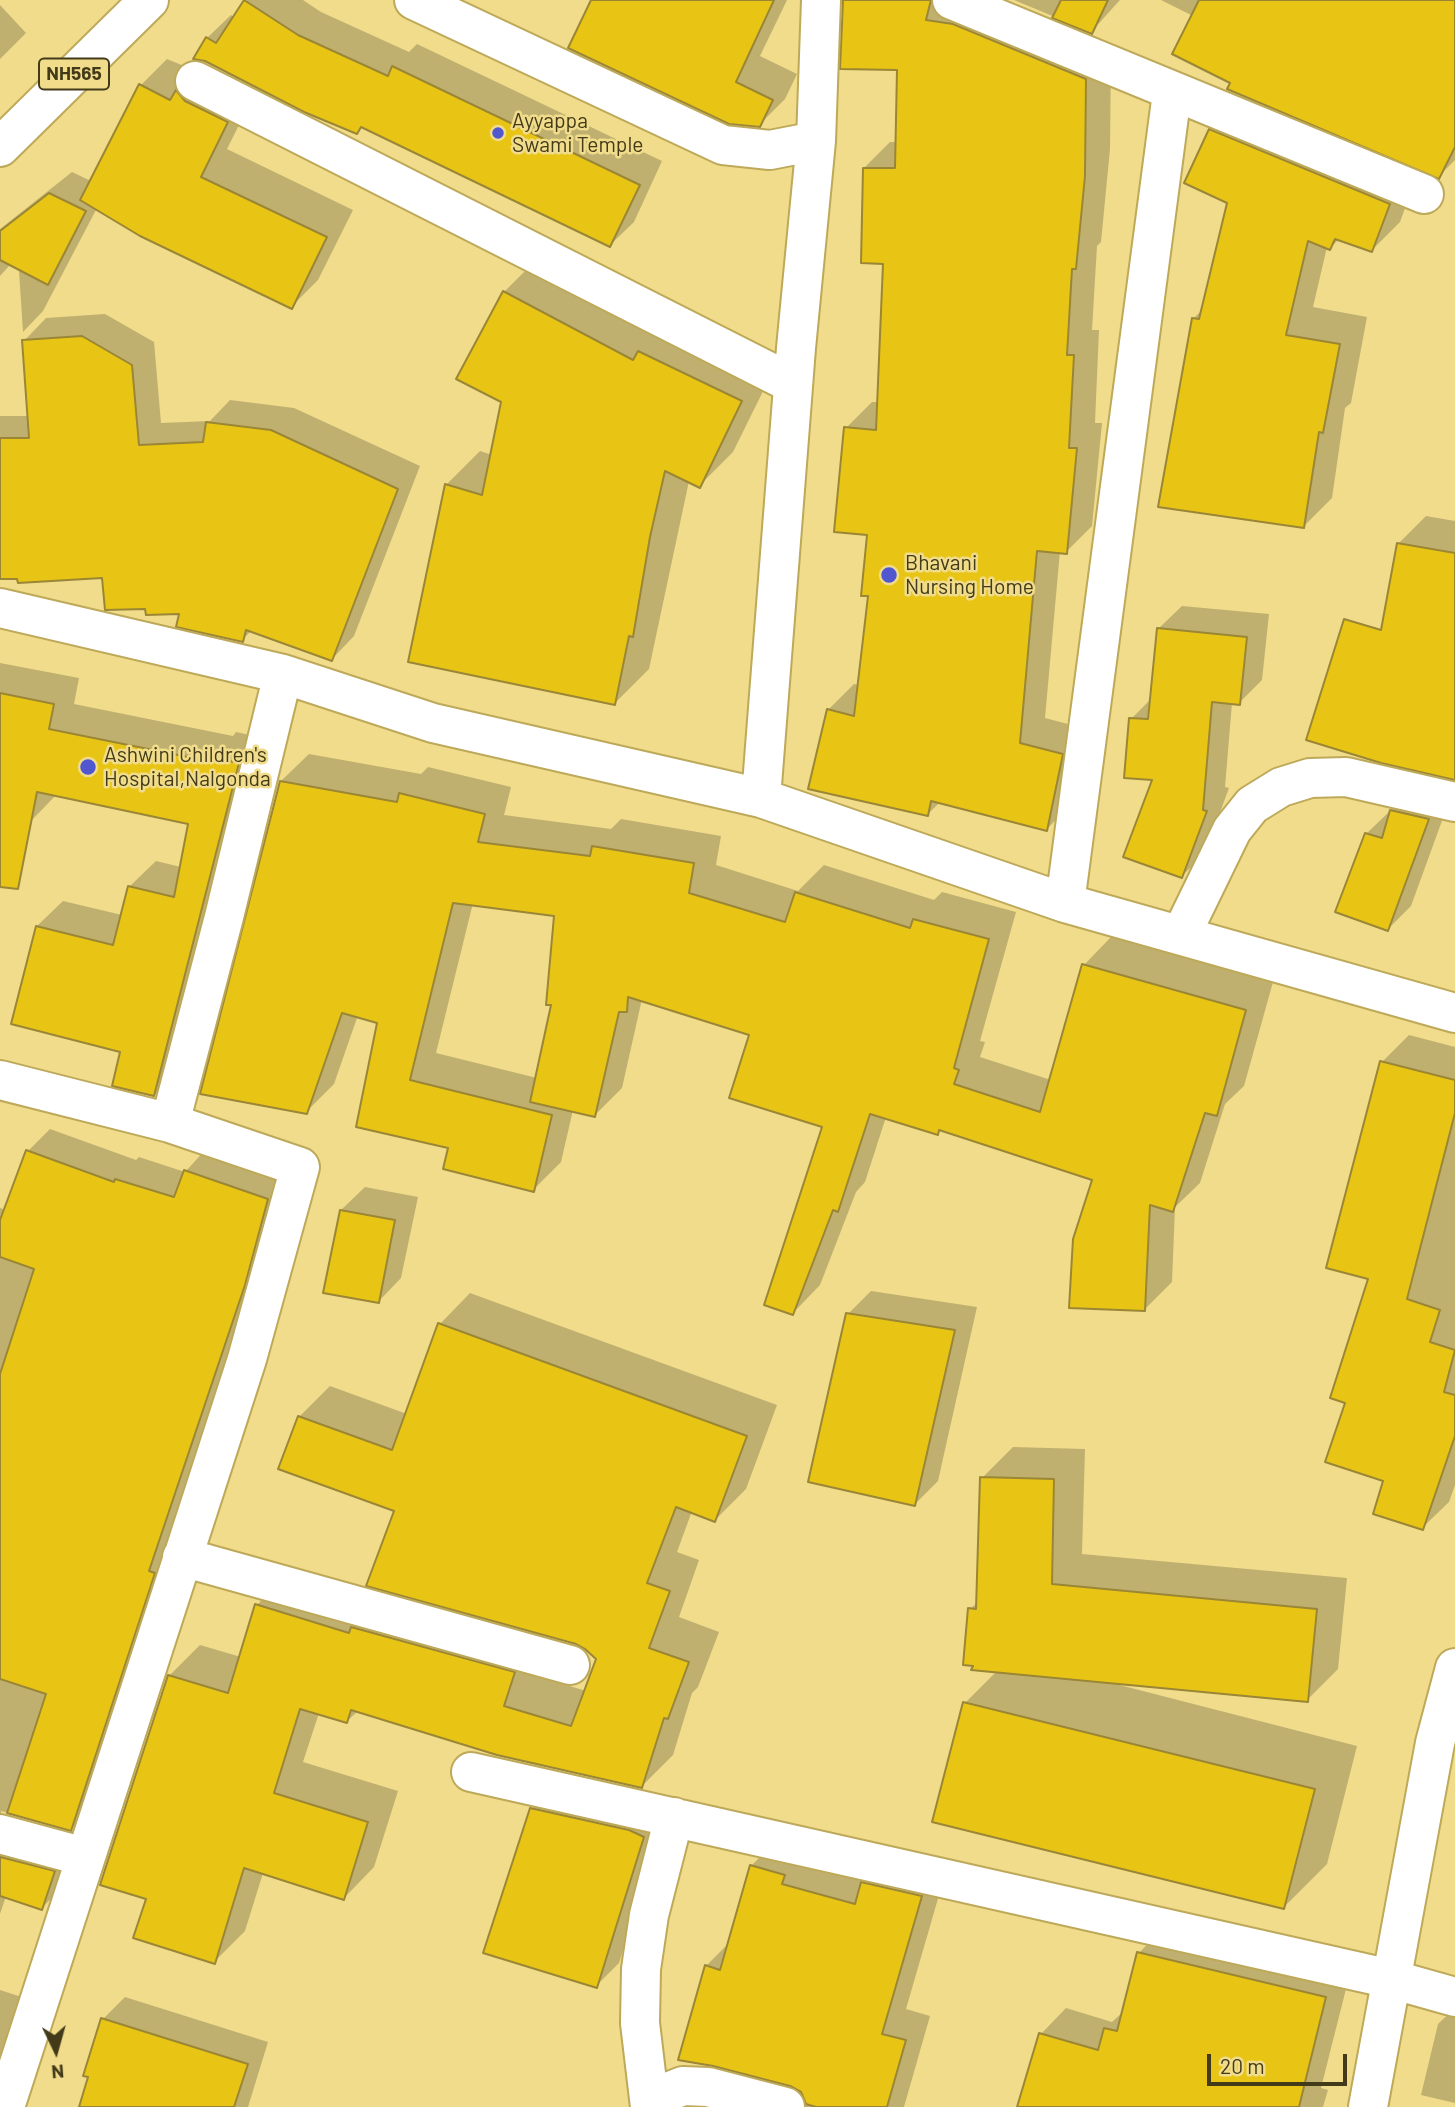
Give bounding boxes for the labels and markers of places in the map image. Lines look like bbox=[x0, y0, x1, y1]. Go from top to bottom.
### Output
place label: Ayyappa Swami Temple bbox=[512, 108, 643, 158]
marker: Ayyappa Swami Temple bbox=[490, 125, 506, 141]
place label: Bhavani Nursing Home bbox=[905, 550, 1034, 600]
marker: Bhavani Nursing Home bbox=[879, 565, 899, 585]
place label: Ashwini Children's Hospital,Nalgonda bbox=[104, 742, 271, 792]
marker: Ashwini Children's Hospital,Nalgonda bbox=[78, 757, 98, 777]

